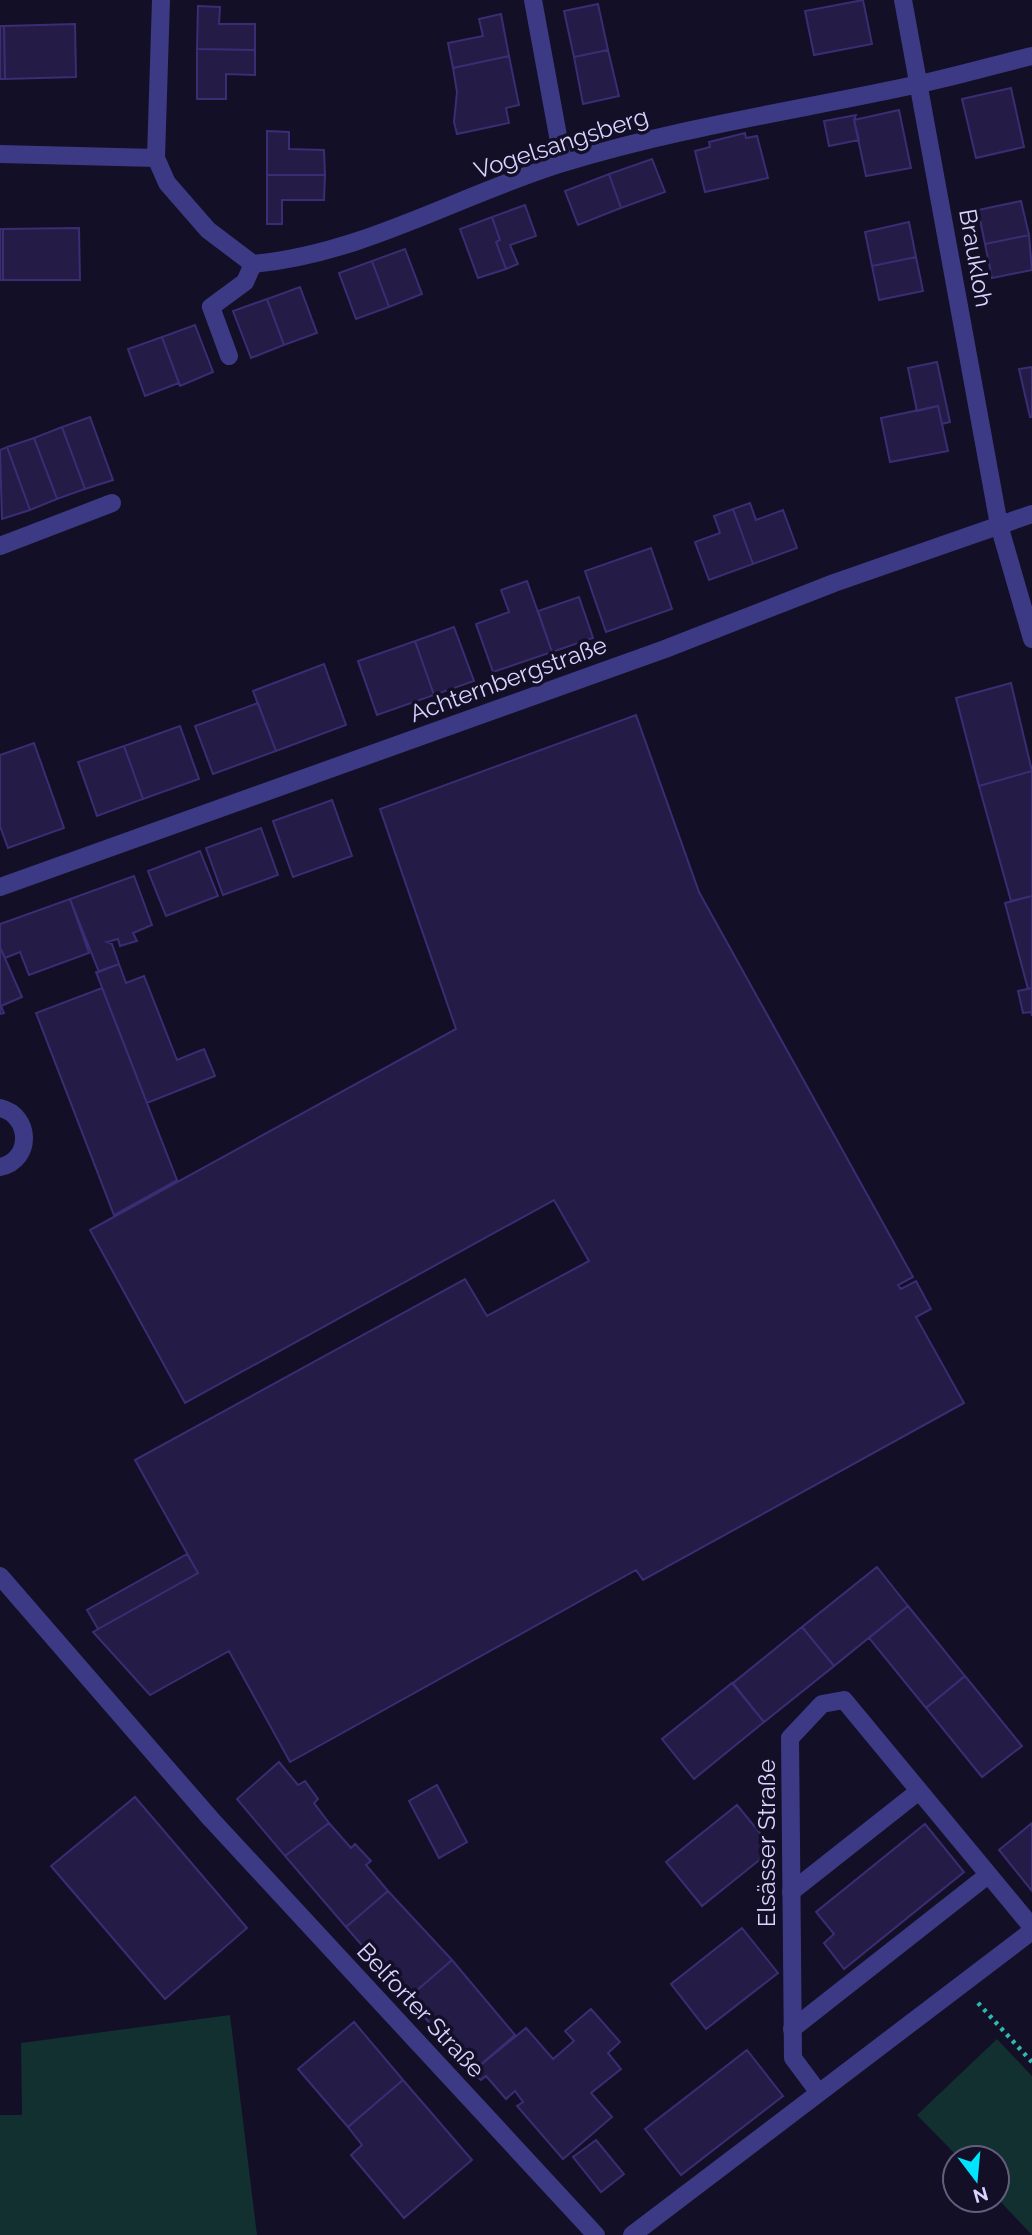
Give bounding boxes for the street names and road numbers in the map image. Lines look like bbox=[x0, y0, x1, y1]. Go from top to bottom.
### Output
street label: Vogelsangsberg bbox=[470, 101, 652, 185]
street label: Braukloh bbox=[953, 207, 999, 309]
street label: Achternbergstraße bbox=[406, 630, 610, 728]
street label: Elsässer Straße bbox=[752, 1759, 781, 1927]
street label: Belforter Straße bbox=[351, 1937, 491, 2083]

